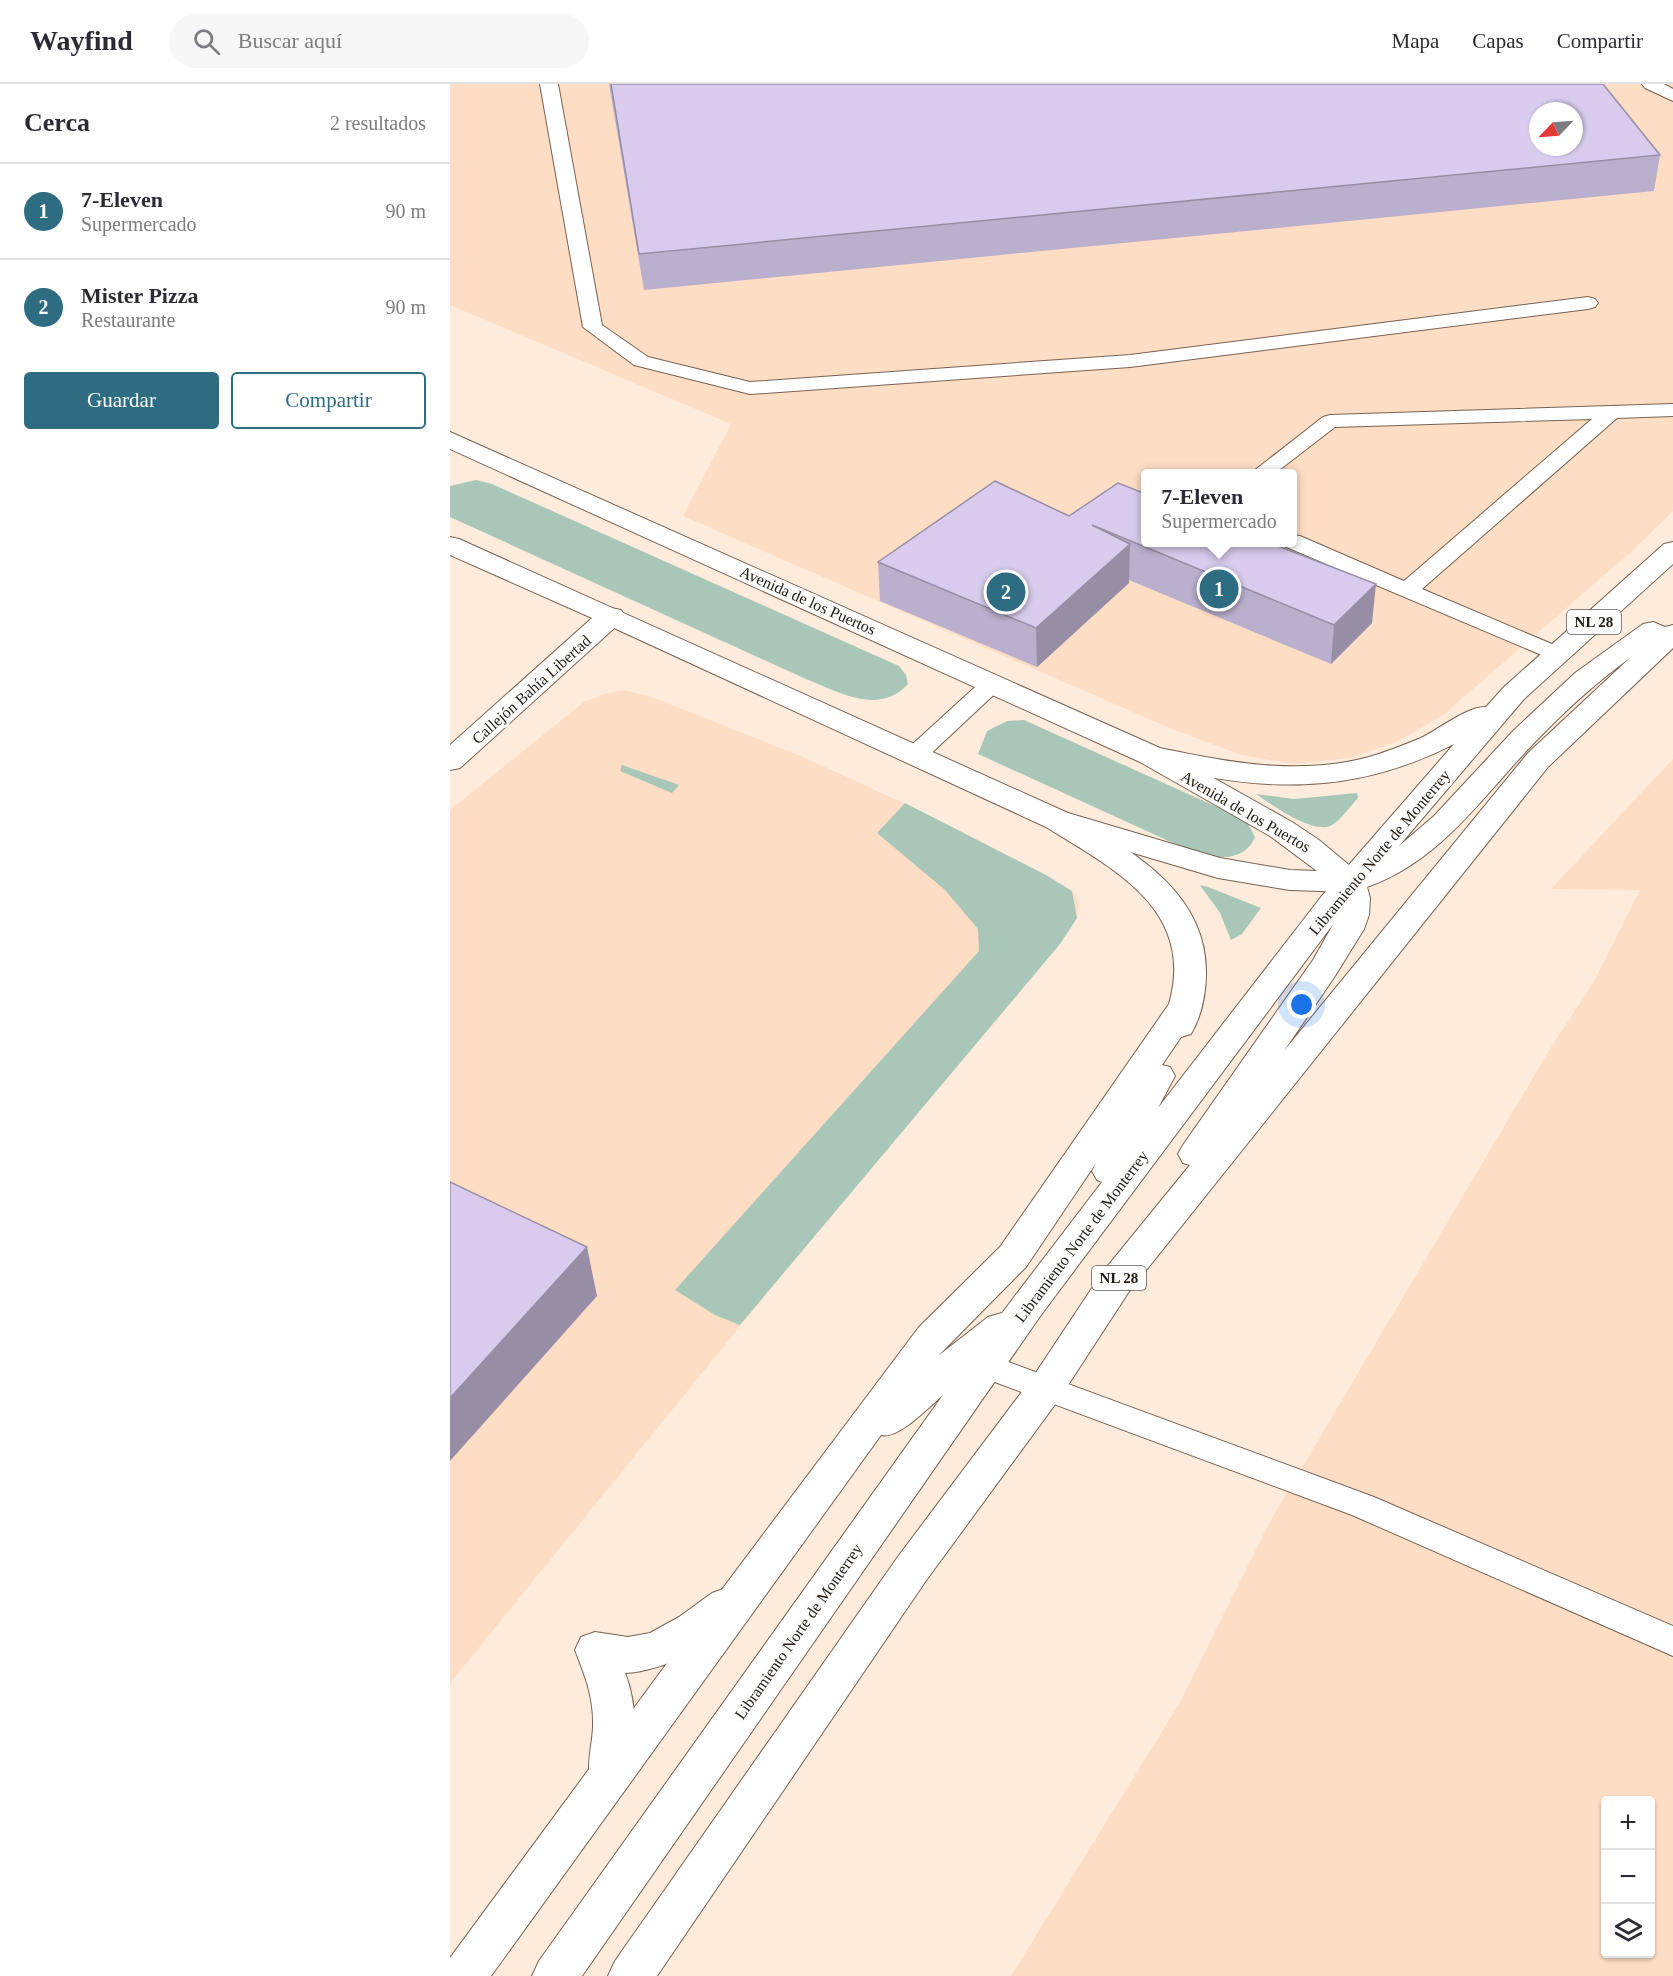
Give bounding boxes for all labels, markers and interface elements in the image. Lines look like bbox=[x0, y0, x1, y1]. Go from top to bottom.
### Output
search box bbox=[169, 14, 589, 68]
text: Wayfind bbox=[30, 25, 133, 56]
icon: search bbox=[190, 25, 223, 58]
text: Buscar aquí bbox=[238, 28, 342, 53]
text: Mapa bbox=[1392, 29, 1439, 53]
text: Capas bbox=[1472, 29, 1524, 53]
text: Compartir bbox=[1557, 29, 1643, 53]
north arrow bbox=[1529, 102, 1583, 156]
text: Cerca bbox=[24, 108, 90, 137]
text: 2 resultados bbox=[330, 112, 426, 134]
text: 7-Eleven bbox=[81, 187, 163, 212]
text: 1 bbox=[39, 200, 49, 222]
text: 90 m bbox=[385, 200, 426, 222]
text: Supermercado bbox=[81, 213, 197, 235]
text: Mister Pizza bbox=[81, 283, 198, 308]
text: 2 bbox=[39, 296, 49, 318]
text: 90 m bbox=[385, 296, 426, 318]
text: Restaurante bbox=[81, 309, 175, 331]
button: Guardar bbox=[24, 372, 219, 429]
button: Compartir bbox=[231, 372, 426, 429]
popup bbox=[1141, 469, 1297, 547]
text: 7-Eleven bbox=[1161, 484, 1243, 509]
text: Supermercado bbox=[1161, 510, 1277, 532]
street label: Avenida de los Puertos bbox=[737, 563, 878, 638]
pin: 1 bbox=[1200, 566, 1238, 612]
pin: 2 bbox=[986, 570, 1026, 614]
road number: NL 28 bbox=[1567, 610, 1621, 634]
street label: Callejón Bahía Libertad bbox=[469, 632, 595, 748]
street label: Libramiento Norte de Monterrey bbox=[1305, 766, 1454, 939]
street label: Avenida de los Puertos bbox=[1178, 767, 1314, 855]
your location bbox=[1287, 990, 1316, 1019]
street label: Libramiento Norte de Monterrey bbox=[1011, 1147, 1152, 1326]
road number: NL 28 bbox=[1092, 1266, 1146, 1290]
street label: Libramiento Norte de Monterrey bbox=[731, 1540, 866, 1723]
map controls bbox=[1601, 1796, 1655, 1958]
button: + bbox=[1601, 1796, 1655, 1850]
button: − bbox=[1601, 1850, 1655, 1904]
button: layers bbox=[1601, 1904, 1655, 1958]

